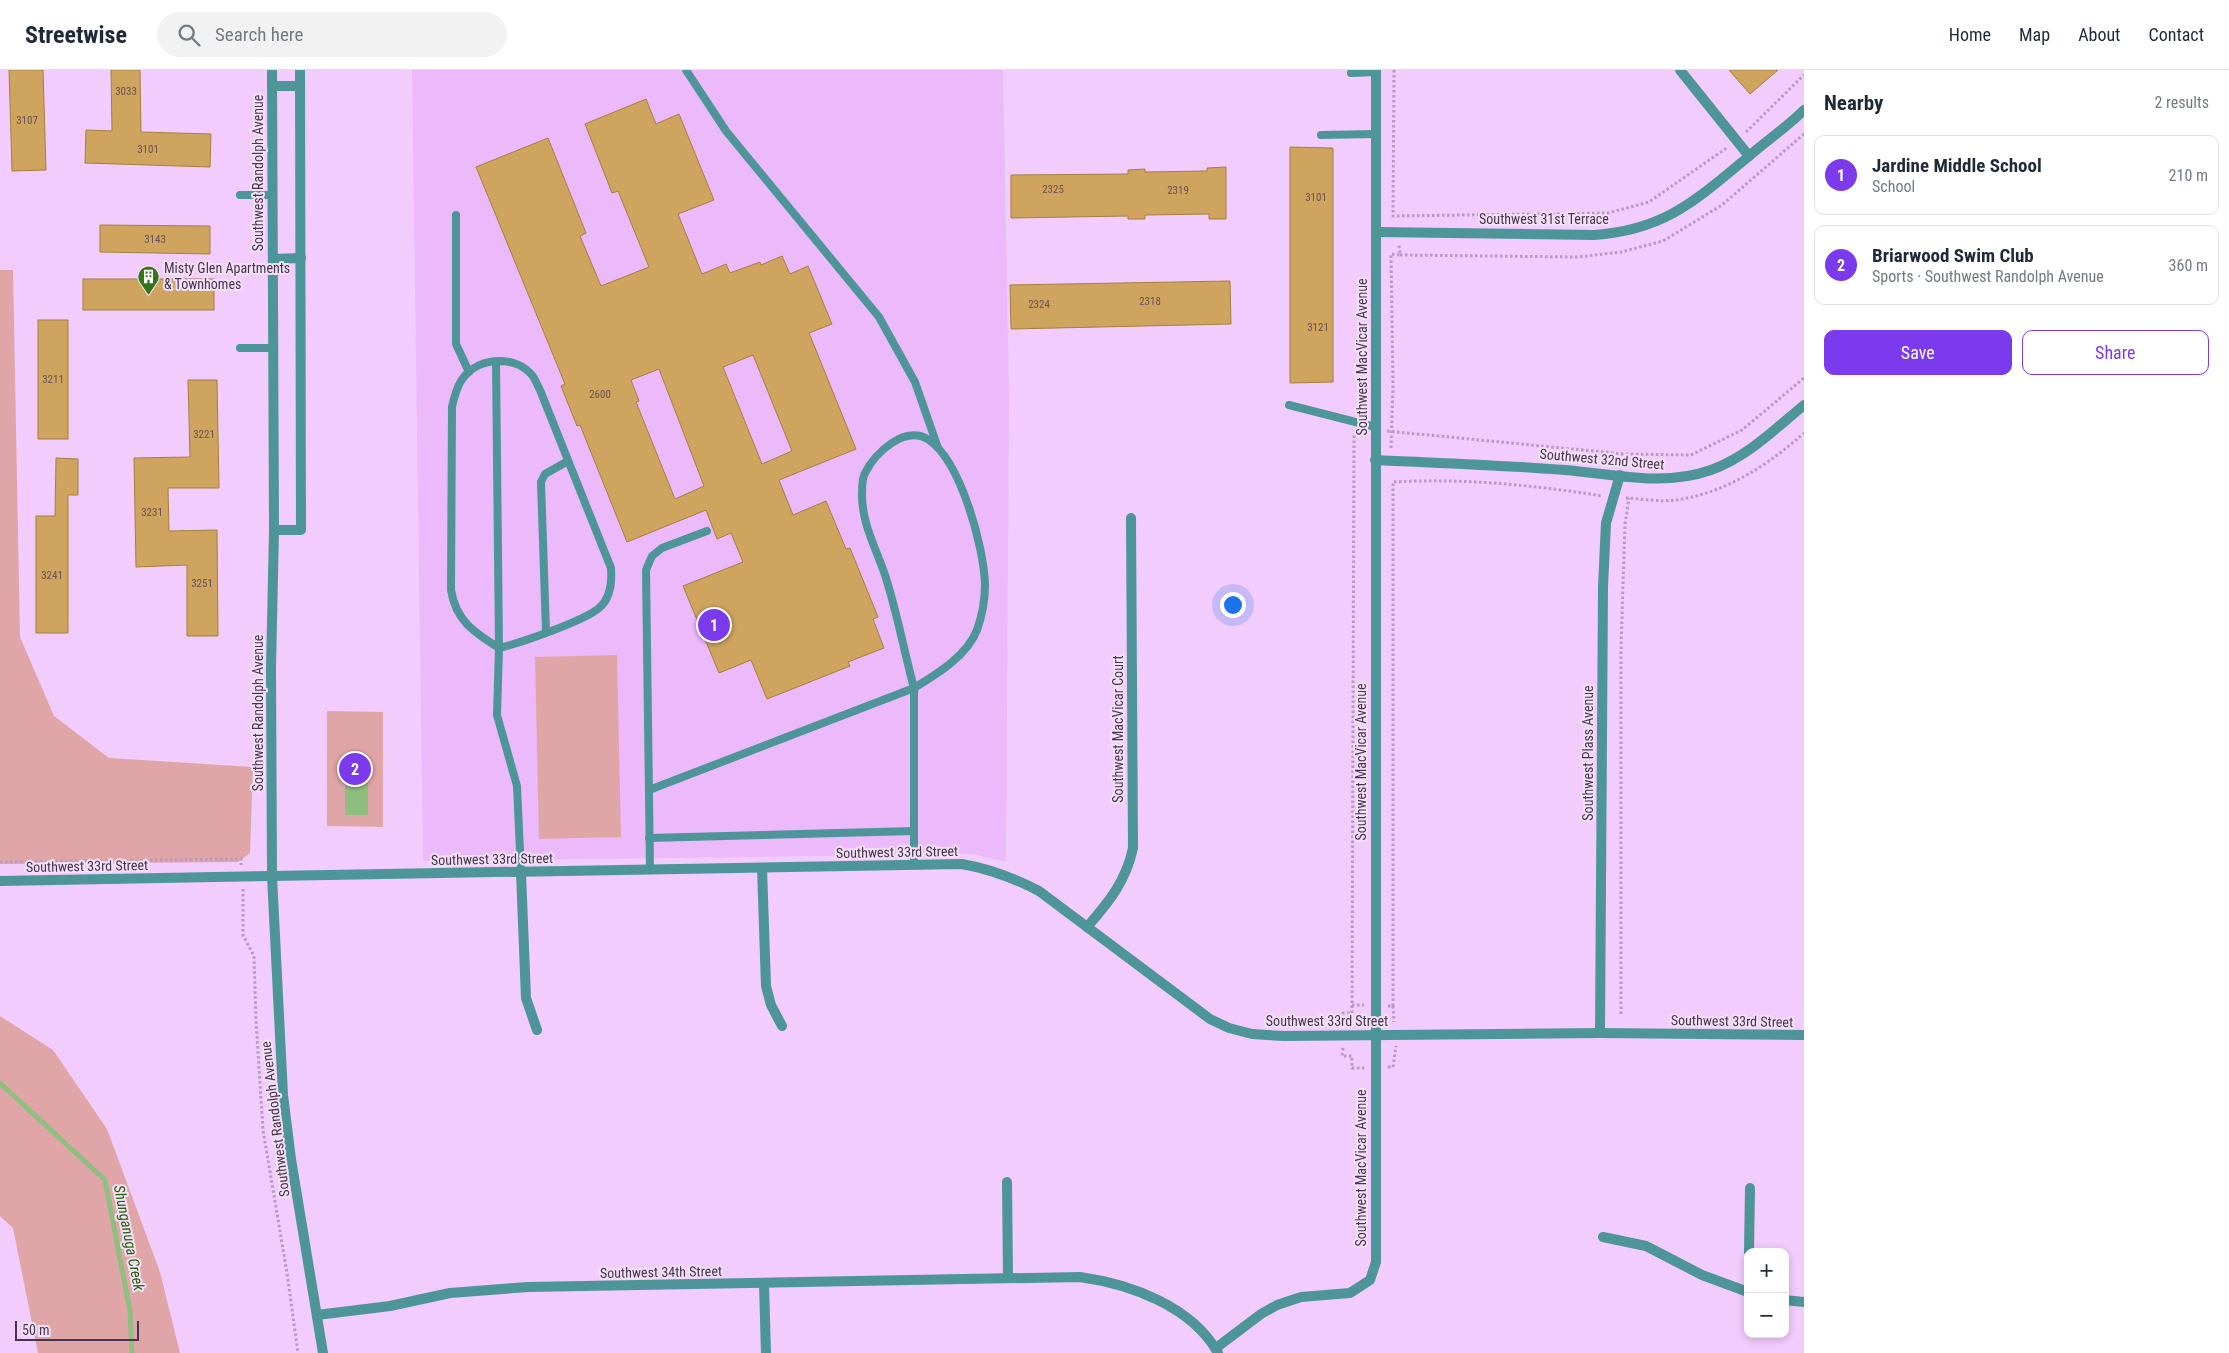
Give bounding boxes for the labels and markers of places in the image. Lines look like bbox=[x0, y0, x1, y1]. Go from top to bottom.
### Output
place label: Misty Glen Apartments & Townhomes bbox=[164, 260, 290, 292]
building icon: Misty Glen Apartments & Townhomes bbox=[136, 264, 160, 295]
pin: 1 bbox=[698, 606, 730, 644]
pin: 2 bbox=[339, 750, 371, 788]

